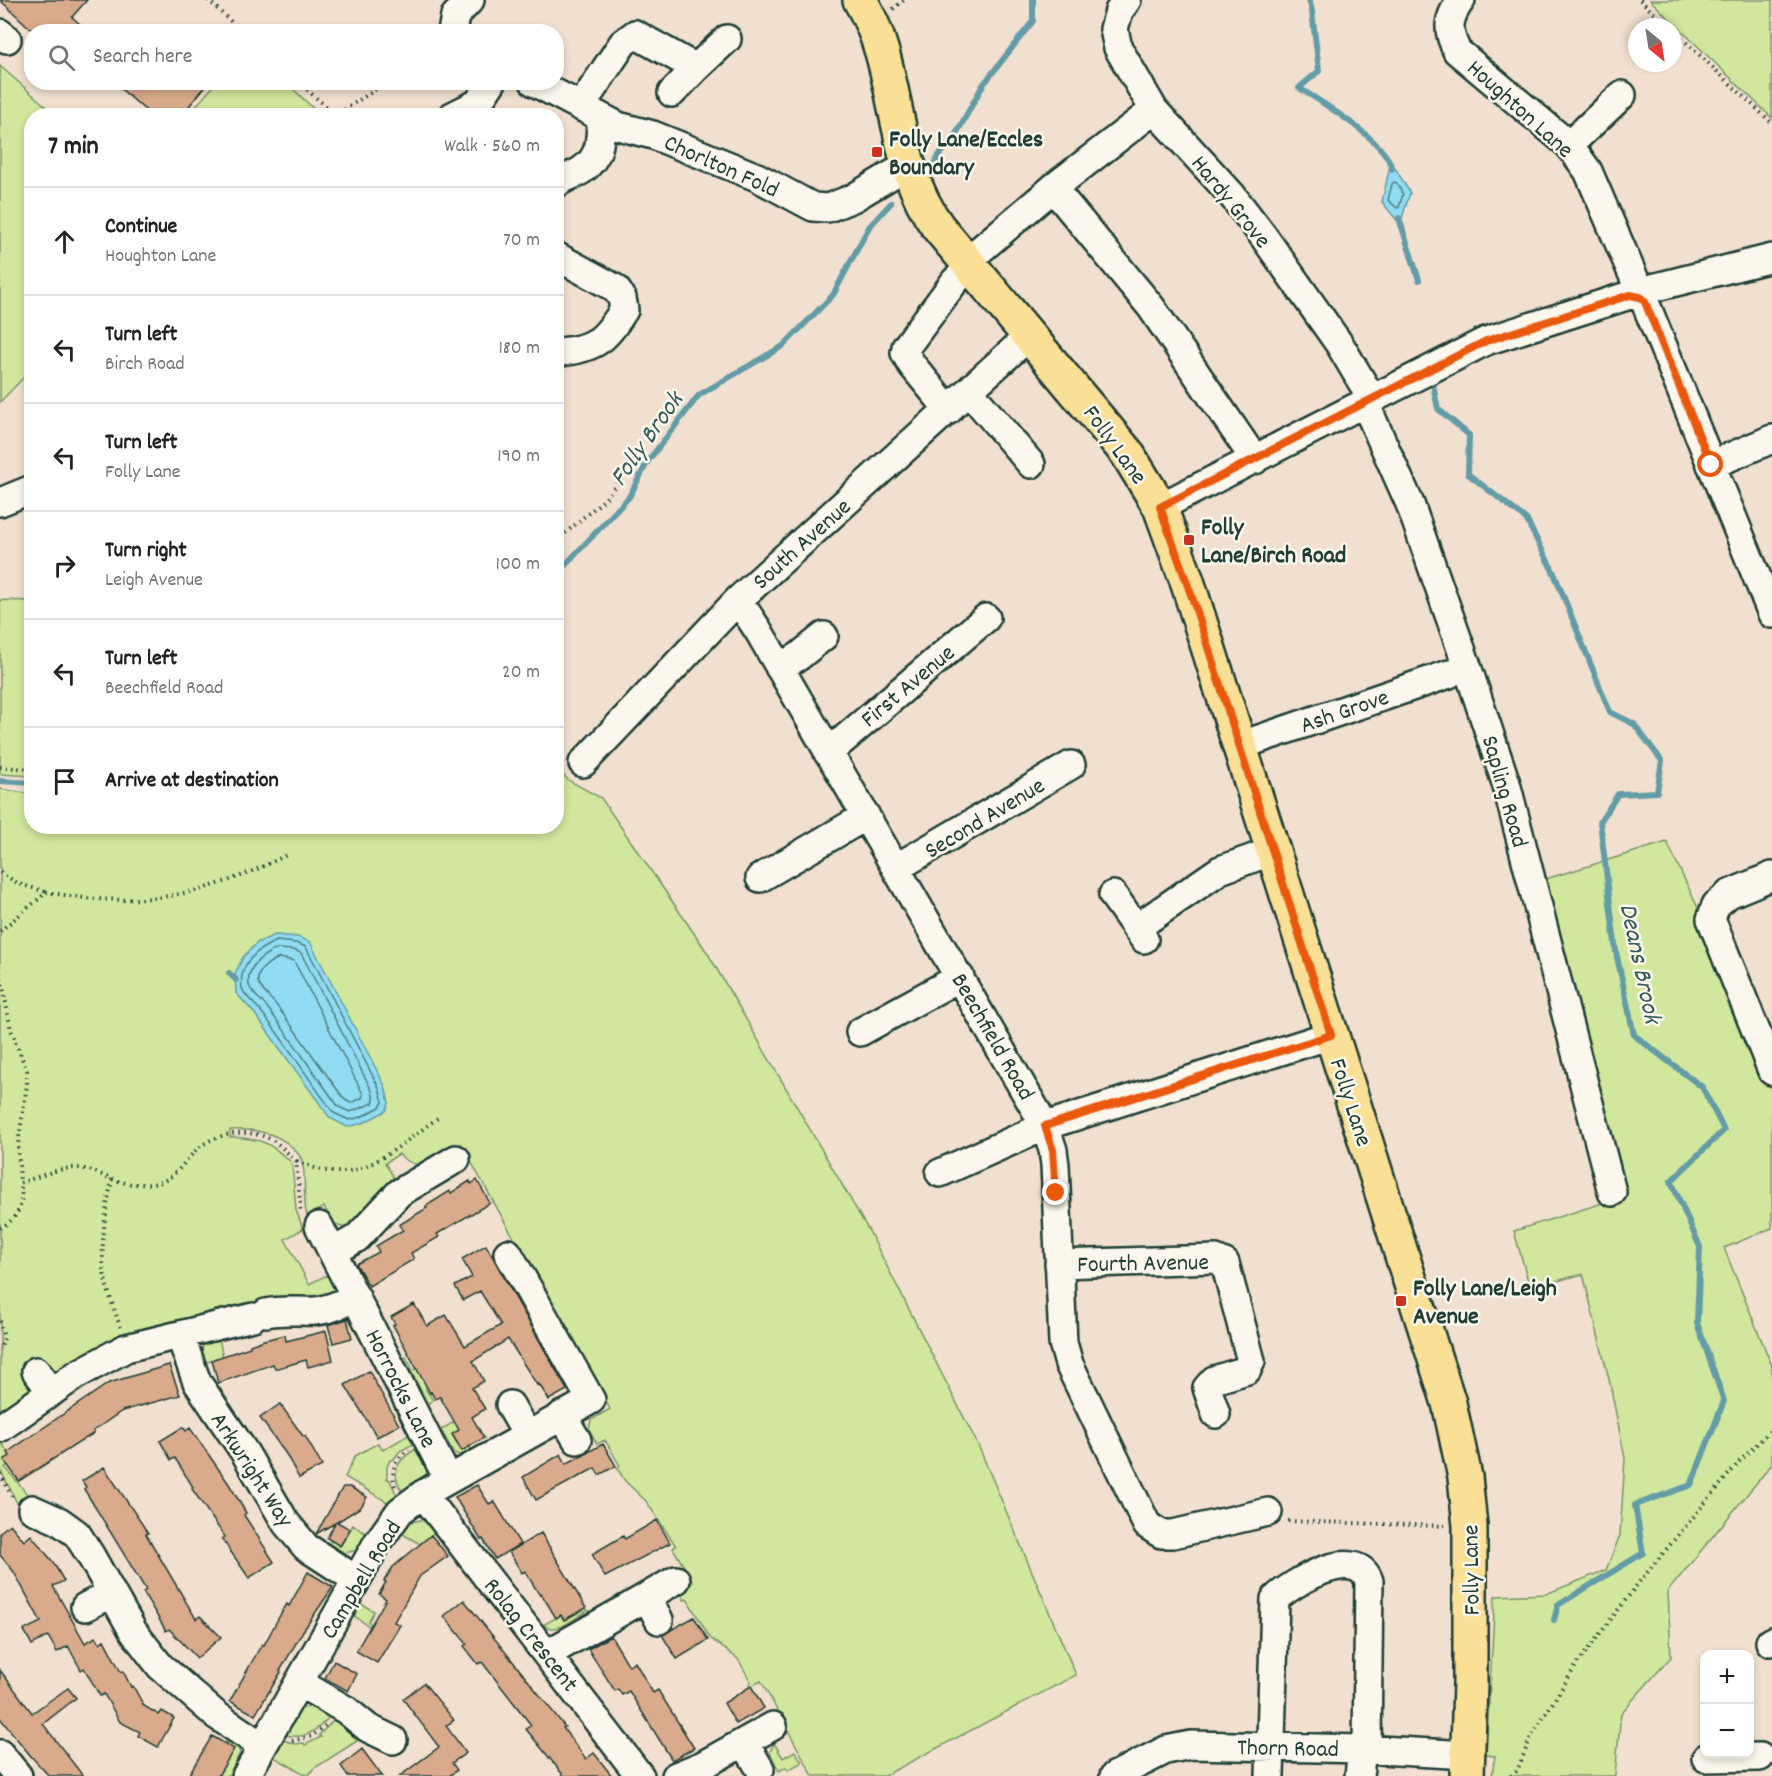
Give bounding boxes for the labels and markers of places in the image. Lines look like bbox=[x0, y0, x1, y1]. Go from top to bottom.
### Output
place label: Folly Lane/Eccles Boundary bbox=[889, 124, 1043, 186]
marker: Folly Lane/Eccles Boundary bbox=[870, 145, 884, 159]
place label: Folly Lane/Birch Road bbox=[1201, 512, 1346, 574]
marker: Folly Lane/Birch Road bbox=[1182, 533, 1196, 547]
place label: Folly Lane/Leigh Avenue bbox=[1413, 1273, 1557, 1335]
marker: Folly Lane/Leigh Avenue bbox=[1394, 1294, 1408, 1308]

